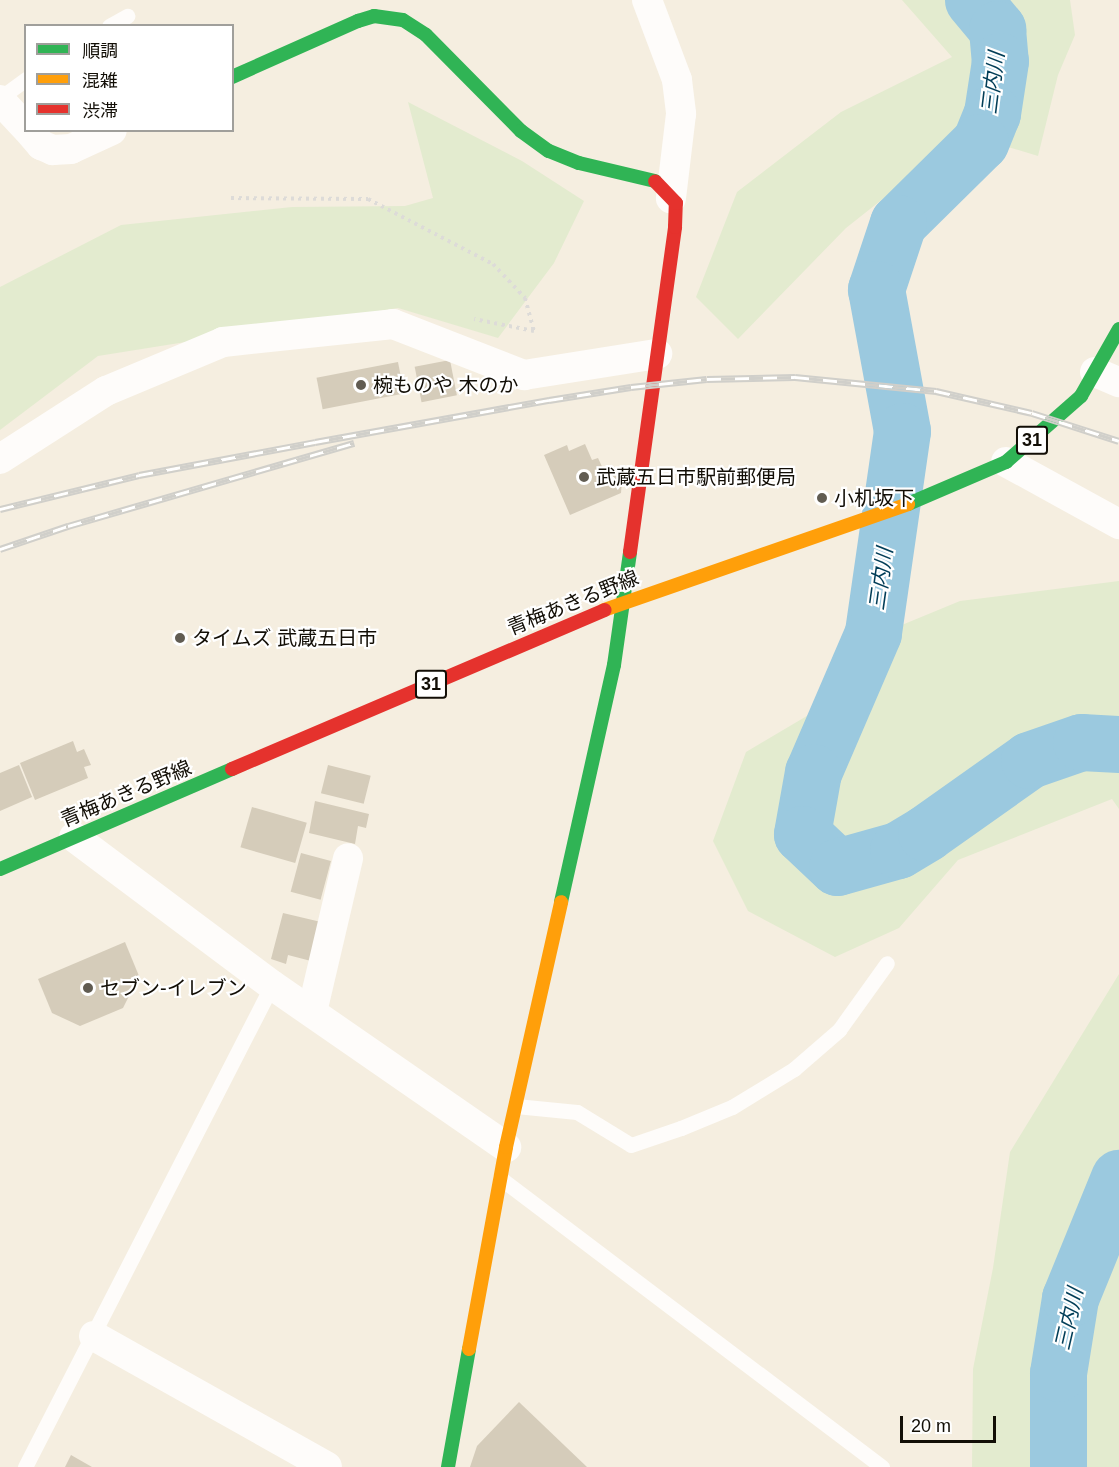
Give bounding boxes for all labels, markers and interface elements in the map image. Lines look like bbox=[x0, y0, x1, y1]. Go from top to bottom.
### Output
legend bbox=[24, 24, 234, 132]
text: 順調 bbox=[82, 41, 118, 61]
water label: 三内川 bbox=[977, 50, 1009, 116]
text: 混雑 bbox=[82, 71, 118, 91]
text: 渋滞 bbox=[82, 101, 118, 121]
place label: 椀ものや 木のか bbox=[373, 373, 519, 397]
marker: 椀ものや 木のか bbox=[354, 378, 368, 392]
road number: 31 bbox=[1016, 425, 1048, 455]
place label: 武蔵五日市駅前郵便局 bbox=[596, 465, 796, 489]
marker: 武蔵五日市駅前郵便局 bbox=[577, 470, 591, 484]
place label: 小机坂下 bbox=[834, 486, 914, 510]
marker: 小机坂下 bbox=[815, 491, 829, 505]
water label: 三内川 bbox=[864, 546, 898, 612]
street label: 青梅あきる野線 bbox=[504, 566, 642, 640]
place label: タイムズ 武蔵五日市 bbox=[192, 626, 378, 650]
marker: タイムズ 武蔵五日市 bbox=[173, 631, 187, 645]
road number: 31 bbox=[414, 669, 448, 699]
street label: 青梅あきる野線 bbox=[57, 756, 195, 832]
place label: セブン-イレブン bbox=[100, 976, 247, 1000]
marker: セブン-イレブン bbox=[81, 981, 95, 995]
water label: 三内川 bbox=[1050, 1285, 1088, 1353]
scale bar bbox=[903, 1404, 999, 1442]
text: 20 m bbox=[911, 1416, 951, 1436]

